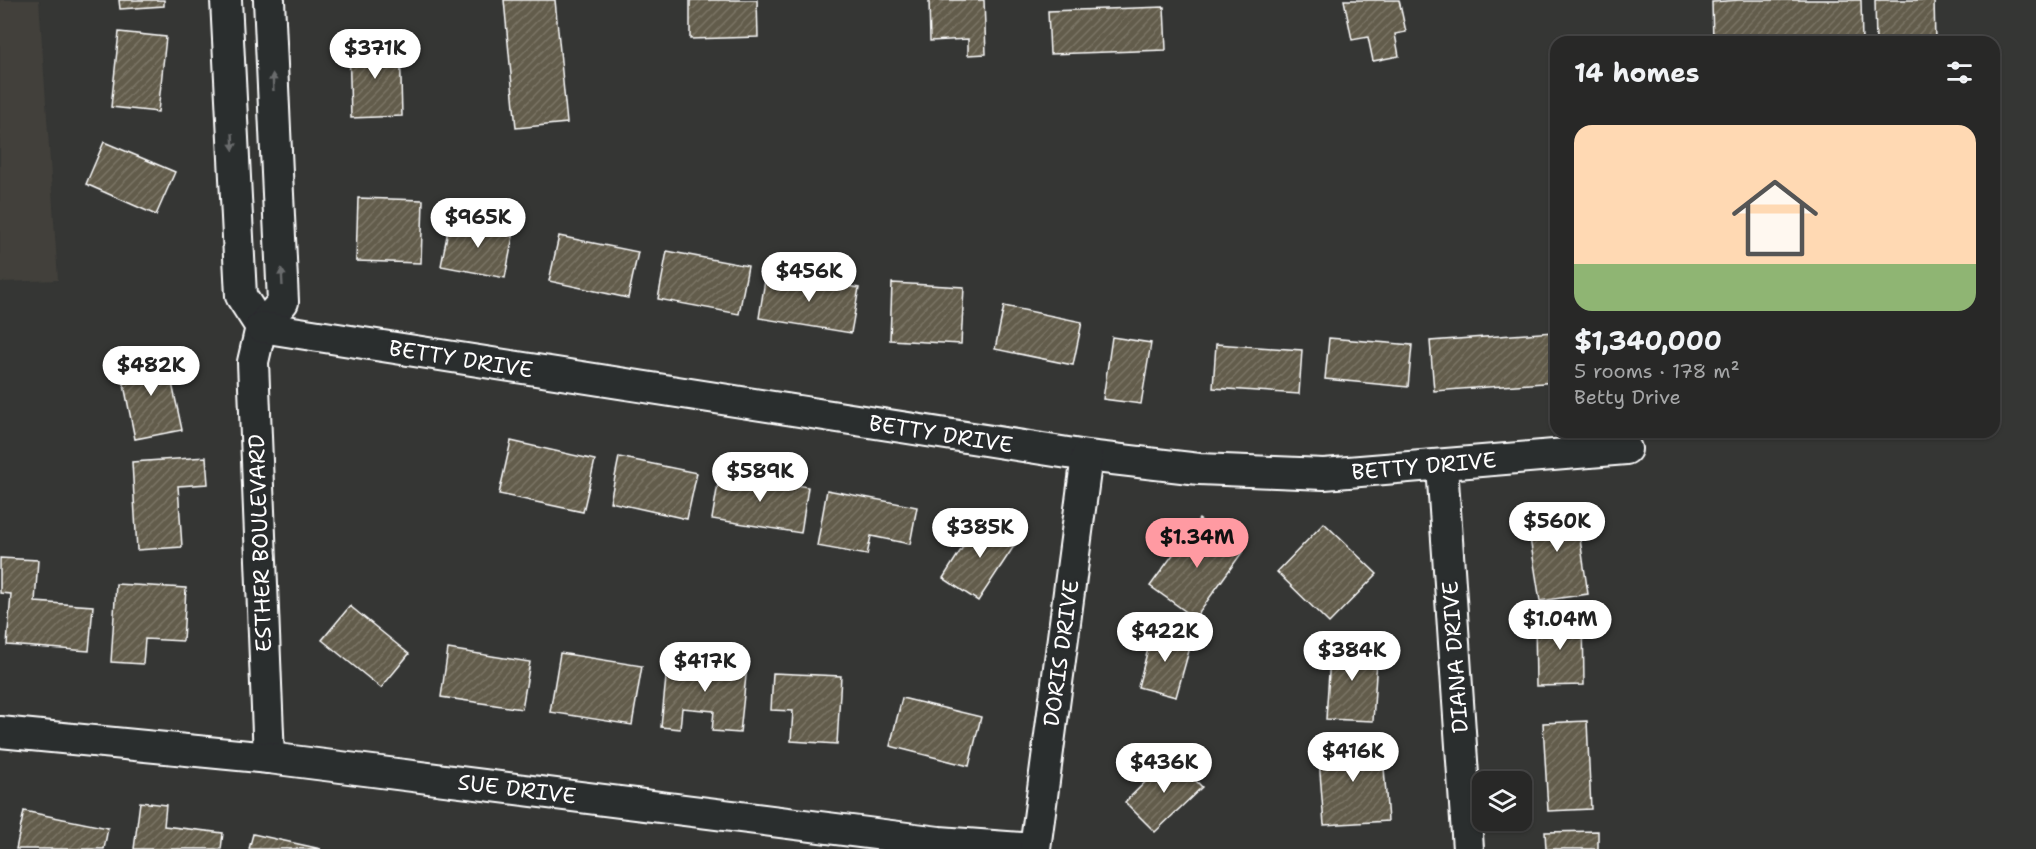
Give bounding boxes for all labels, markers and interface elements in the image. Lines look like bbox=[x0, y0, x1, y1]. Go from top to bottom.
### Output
pin: $371K bbox=[333, 29, 417, 80]
text: $371K bbox=[344, 35, 406, 61]
text: 14 homes bbox=[1574, 55, 1700, 90]
icon: filters bbox=[1943, 56, 1976, 89]
one-way arrow bbox=[268, 73, 277, 92]
one-way arrow bbox=[228, 133, 237, 152]
icon: home bbox=[1721, 164, 1829, 272]
pin: $965K bbox=[436, 198, 520, 249]
text: $965K bbox=[445, 204, 511, 230]
pin: $456K bbox=[767, 252, 851, 303]
text: $456K bbox=[775, 258, 843, 284]
one-way arrow bbox=[277, 268, 286, 287]
text: $1,340,000 bbox=[1574, 323, 1722, 358]
street label: BETTY DRIVE bbox=[387, 333, 535, 385]
pin: $482K bbox=[109, 346, 193, 397]
text: $482K bbox=[117, 352, 185, 378]
text: 5 rooms · 178 m² bbox=[1574, 358, 1740, 384]
text: Betty Drive bbox=[1574, 384, 1681, 410]
street label: BETTY DRIVE bbox=[867, 408, 1015, 460]
street label: ESTHER BOULEVARD bbox=[242, 433, 278, 653]
street label: BETTY DRIVE bbox=[1350, 445, 1498, 487]
pin: $589K bbox=[718, 452, 802, 503]
text: $589K bbox=[726, 458, 794, 484]
pin: $560K bbox=[1515, 502, 1599, 553]
pin: $385K bbox=[938, 508, 1022, 559]
text: $560K bbox=[1523, 508, 1591, 534]
text: $385K bbox=[946, 514, 1014, 540]
pin: $1.34M bbox=[1148, 518, 1246, 569]
text: $1.34M bbox=[1159, 524, 1235, 550]
street label: DORIS DRIVE bbox=[1036, 578, 1086, 728]
street label: DIANA DRIVE bbox=[1435, 580, 1475, 734]
pin: $1.04M bbox=[1511, 600, 1609, 651]
text: $1.04M bbox=[1523, 606, 1597, 632]
pin: $422K bbox=[1123, 612, 1207, 663]
text: $422K bbox=[1131, 618, 1199, 644]
pin: $384K bbox=[1310, 631, 1394, 682]
text: $384K bbox=[1318, 637, 1386, 663]
pin: $417K bbox=[663, 642, 747, 693]
text: $417K bbox=[674, 648, 736, 674]
pin: $416K bbox=[1311, 732, 1395, 783]
text: $416K bbox=[1322, 738, 1384, 764]
pin: $436K bbox=[1122, 743, 1206, 794]
text: $436K bbox=[1130, 749, 1198, 775]
street label: SUE DRIVE bbox=[456, 767, 578, 811]
map controls bbox=[1472, 771, 1532, 831]
button: layers bbox=[1472, 771, 1532, 831]

